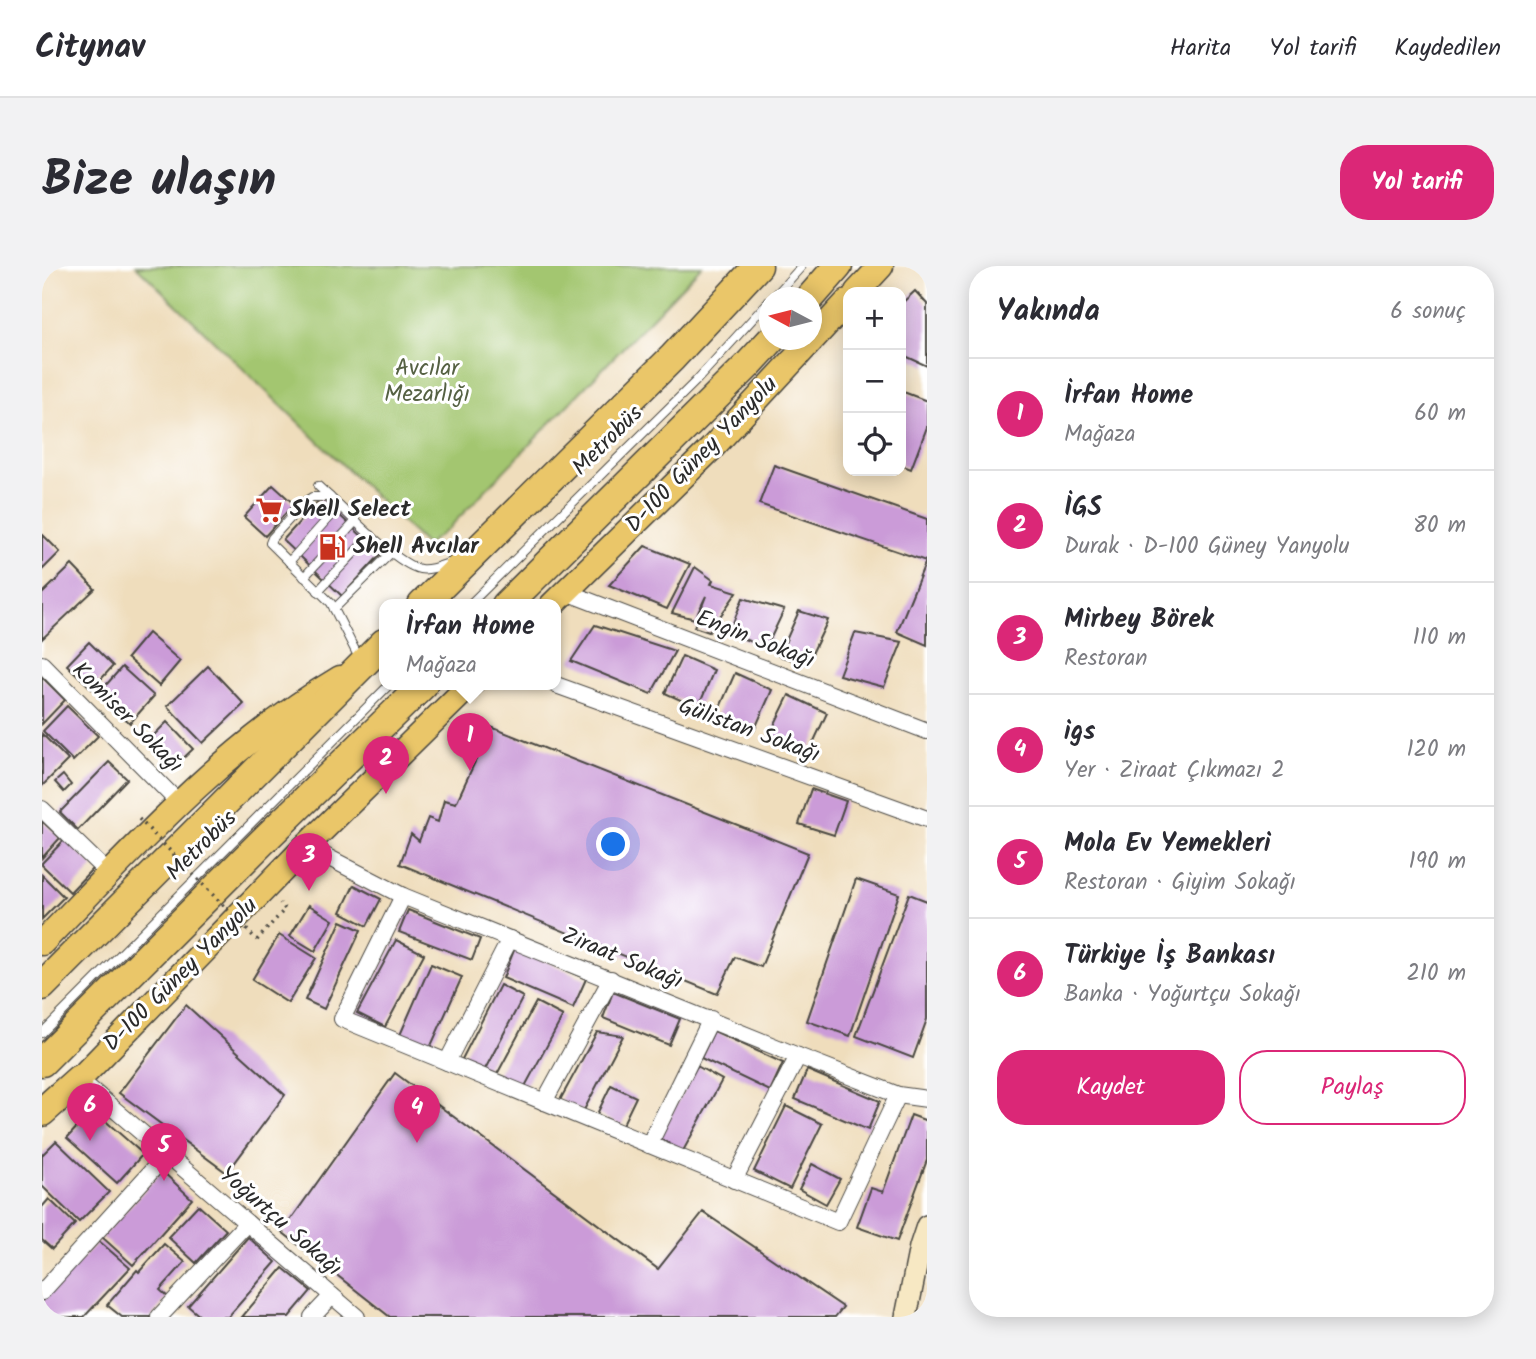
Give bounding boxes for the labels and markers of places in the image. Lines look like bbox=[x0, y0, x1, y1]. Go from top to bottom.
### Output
place label: Shell Select bbox=[290, 492, 411, 528]
supermarket icon: Shell Select bbox=[254, 495, 284, 525]
place label: Shell Avcılar bbox=[353, 529, 480, 565]
fuel station icon: Shell Avcılar bbox=[317, 532, 347, 562]
pin: 1 bbox=[447, 713, 493, 771]
pin: 2 bbox=[363, 736, 409, 794]
pin: 3 bbox=[286, 833, 332, 891]
pin: 6 bbox=[67, 1083, 113, 1141]
pin: 4 bbox=[394, 1085, 440, 1143]
pin: 5 bbox=[141, 1123, 187, 1181]

